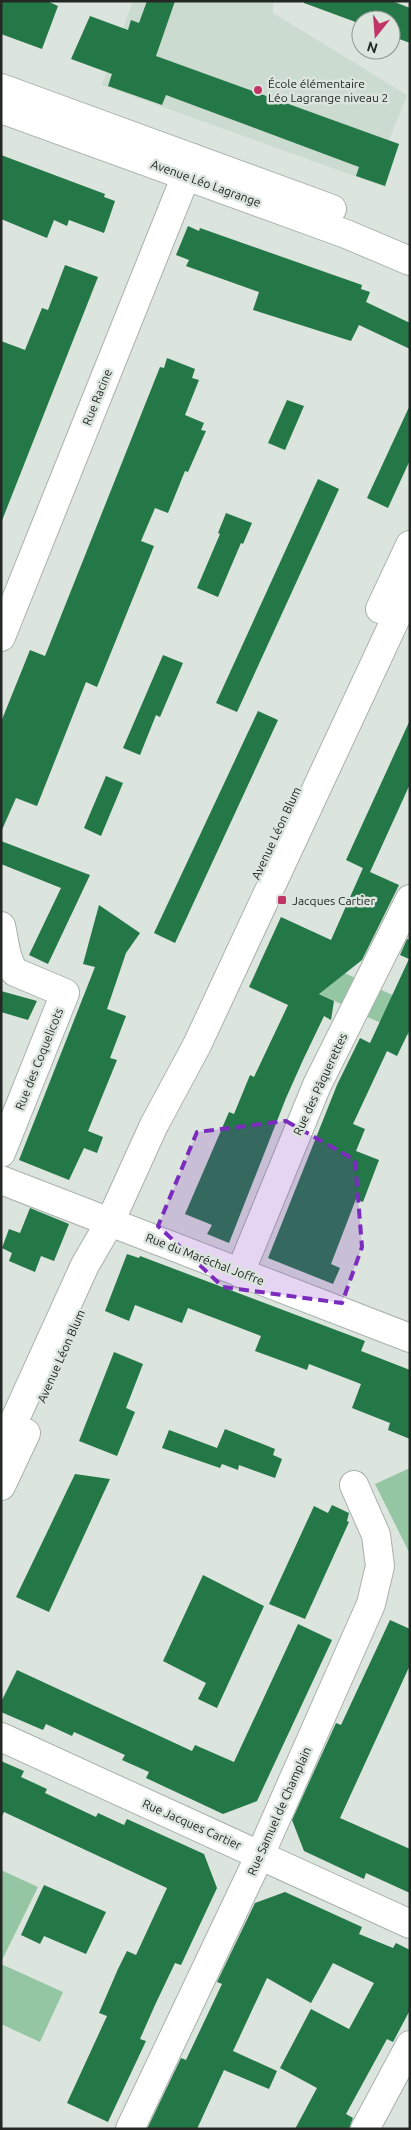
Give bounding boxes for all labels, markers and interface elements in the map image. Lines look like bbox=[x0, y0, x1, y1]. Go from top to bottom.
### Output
north arrow bbox=[351, 10, 401, 60]
text: N bbox=[365, 38, 380, 57]
place label: École élémentaire Léo Lagrange niveau 2 bbox=[268, 77, 388, 104]
marker: École élémentaire Léo Lagrange niveau 2 bbox=[252, 84, 264, 96]
street label: Avenue Léo Lagrange bbox=[149, 157, 263, 209]
street label: Rue Racine bbox=[80, 367, 114, 427]
street label: Avenue Léon Blum bbox=[249, 785, 303, 881]
marker: Jacques Cartier bbox=[276, 894, 288, 906]
place label: Jacques Cartier bbox=[292, 894, 375, 907]
street label: Rue des Coquelicots bbox=[13, 1006, 65, 1112]
street label: Rue des Pâquerettes bbox=[291, 1031, 349, 1137]
street label: Rue du Maréchal Joffre bbox=[144, 1230, 266, 1288]
street label: Avenue Léon Blum bbox=[35, 1307, 87, 1405]
street label: Rue Samuel de Champlain bbox=[245, 1745, 313, 1877]
street label: Rue Jacques Cartier bbox=[141, 1796, 244, 1852]

